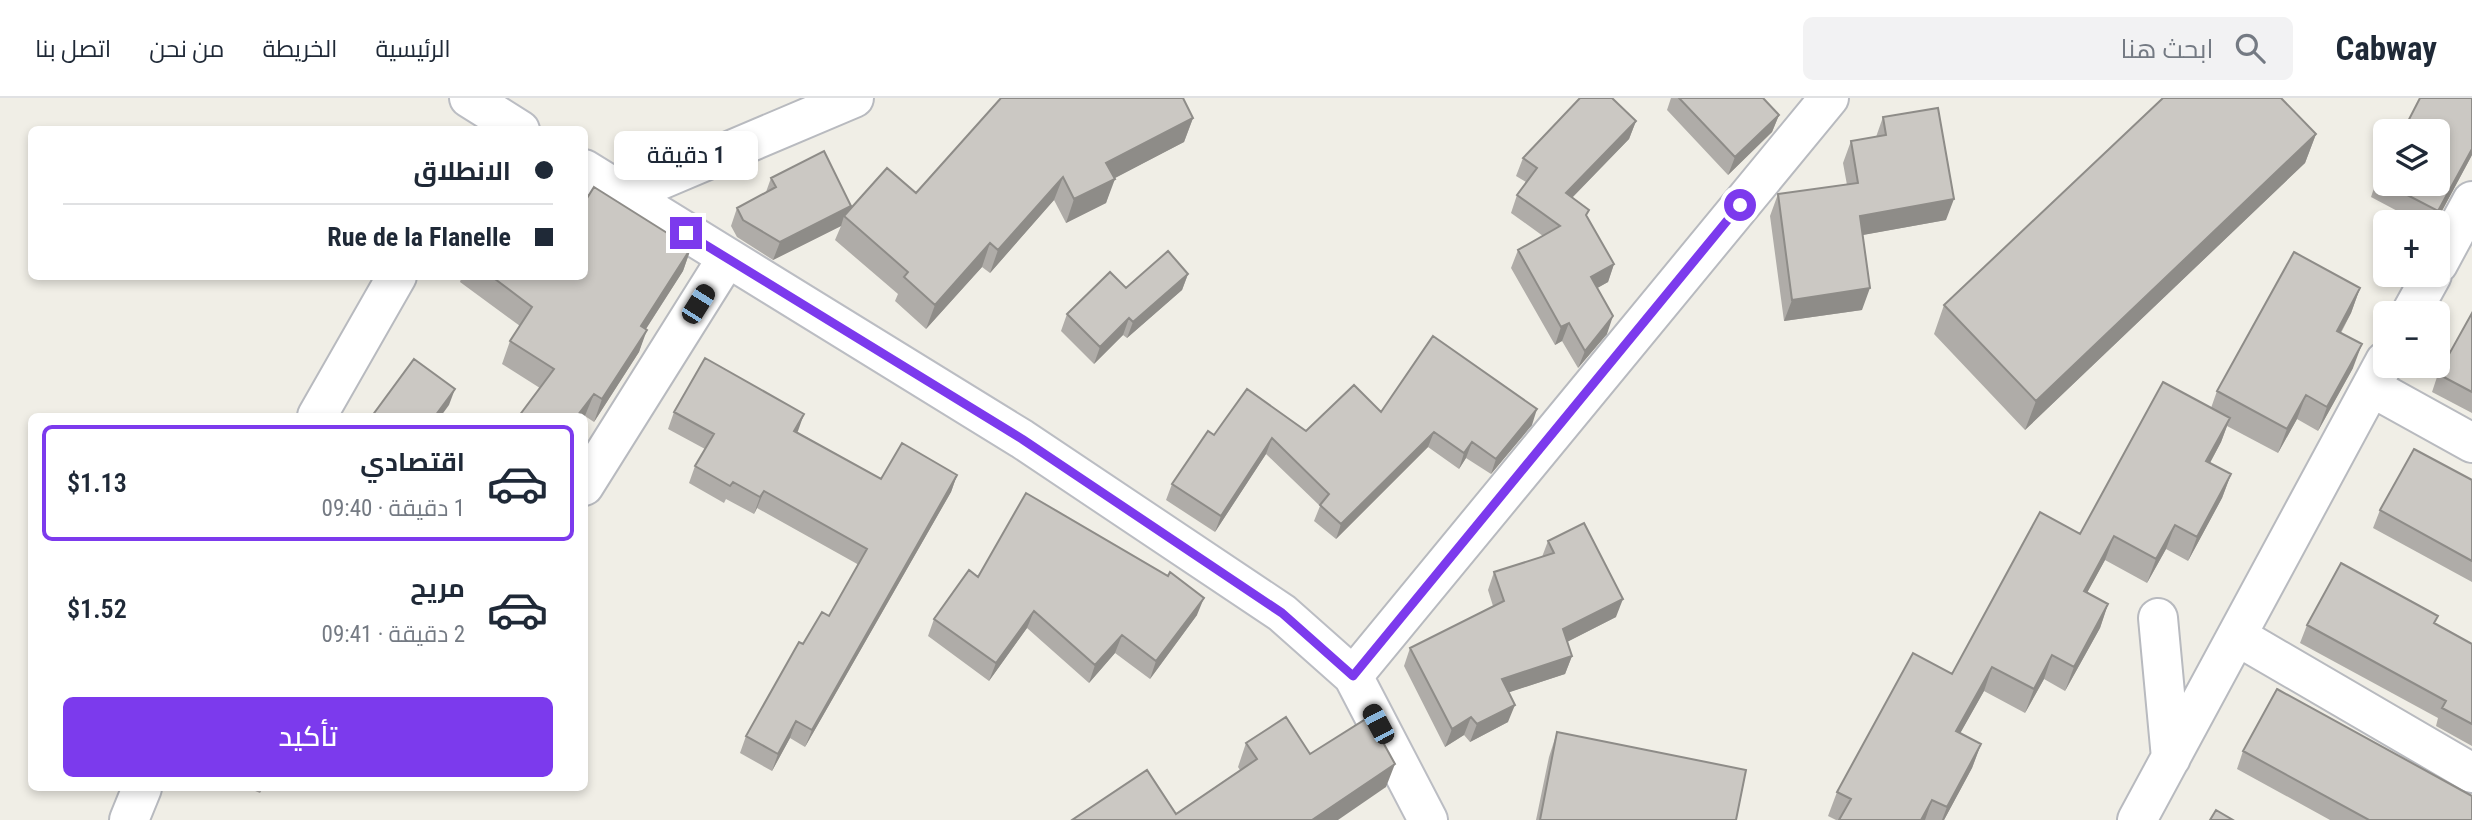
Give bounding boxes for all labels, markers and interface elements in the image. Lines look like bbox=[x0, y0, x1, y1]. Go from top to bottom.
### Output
search box bbox=[1803, 17, 2293, 80]
icon: search bbox=[2231, 29, 2269, 67]
text: Cabway bbox=[2335, 29, 2437, 68]
text: ابحث هنا bbox=[2121, 34, 2213, 64]
text: اتصل بنا bbox=[35, 35, 111, 63]
text: من نحن bbox=[149, 35, 225, 63]
text: الخريطة bbox=[263, 35, 337, 63]
text: الرئيسية bbox=[375, 35, 451, 63]
map controls bbox=[2373, 119, 2450, 378]
button: layers bbox=[2373, 119, 2450, 196]
callout: 1 دقيقة bbox=[614, 131, 758, 180]
text: 1 دقيقة bbox=[647, 142, 725, 169]
text: الانطلاق bbox=[413, 156, 511, 186]
route start bbox=[1724, 189, 1756, 221]
button: + bbox=[2373, 210, 2450, 287]
route end bbox=[670, 217, 702, 249]
text: Rue de la Flanelle bbox=[327, 222, 511, 252]
car bbox=[678, 281, 719, 327]
button: − bbox=[2373, 301, 2450, 378]
text: اقتصادي bbox=[360, 447, 465, 477]
icon: car bbox=[486, 452, 549, 515]
text: $1.13 bbox=[67, 468, 127, 498]
text: 1 دقيقة · 09:40 bbox=[322, 495, 465, 522]
text: مريح bbox=[410, 573, 465, 603]
icon: car bbox=[486, 578, 549, 641]
text: $1.52 bbox=[67, 594, 127, 624]
text: 2 دقيقة · 09:41 bbox=[322, 621, 465, 648]
button: تأكيد bbox=[63, 697, 553, 777]
car bbox=[1359, 701, 1398, 747]

